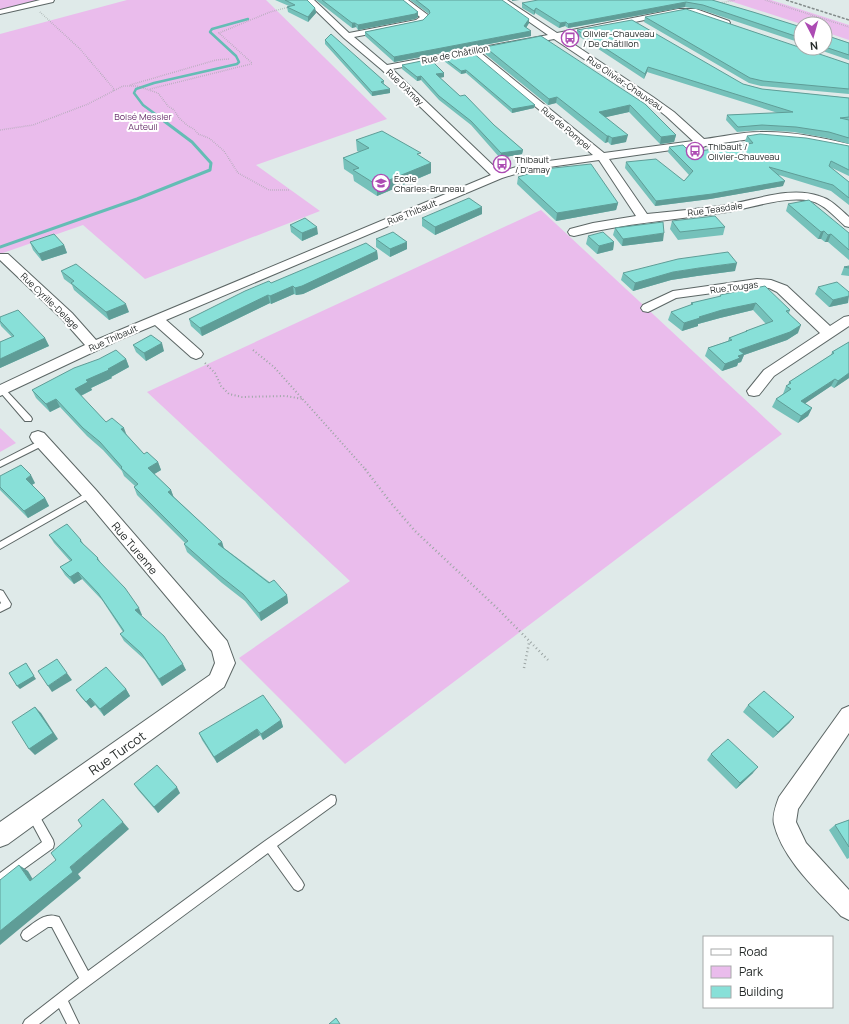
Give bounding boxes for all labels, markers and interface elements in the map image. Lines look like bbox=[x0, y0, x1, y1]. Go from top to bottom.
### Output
north arrow bbox=[793, 16, 833, 56]
place label: Olivier-Chauveau / De Châtillon bbox=[583, 27, 655, 50]
bus stop icon: Olivier-Chauveau / De Châtillon bbox=[560, 28, 580, 48]
text: N bbox=[809, 39, 819, 54]
street label: Rue de Châtillon bbox=[420, 41, 490, 67]
street label: Rue Olivier-Chauveau bbox=[584, 53, 666, 113]
street label: Rue D'Amay bbox=[383, 66, 427, 108]
street label: Rue de Pompei bbox=[538, 103, 594, 153]
park label: Boisé Messier Auteuil bbox=[114, 110, 173, 133]
place label: Thibault / Olivier-Chauveau bbox=[708, 140, 780, 163]
bus stop icon: Thibault / Olivier-Chauveau bbox=[685, 141, 705, 161]
place label: Thibault / D'amay bbox=[515, 153, 550, 176]
bus stop icon: Thibault / D'amay bbox=[492, 154, 512, 174]
place label: École Charles-Bruneau bbox=[394, 172, 465, 195]
school or university icon: École Charles-Bruneau bbox=[371, 173, 391, 193]
street label: Rue Thibault bbox=[385, 196, 439, 228]
street label: Rue Teasdale bbox=[687, 199, 743, 219]
street label: Rue Cyrille-Delage bbox=[18, 270, 82, 332]
street label: Rue Tougas bbox=[709, 278, 759, 296]
street label: Rue Thibault bbox=[86, 321, 140, 355]
street label: Rue Turenne bbox=[109, 519, 162, 578]
street label: Rue Turcot bbox=[85, 727, 149, 779]
legend bbox=[703, 936, 833, 1008]
text: Road bbox=[739, 943, 767, 960]
text: Park bbox=[739, 963, 764, 980]
text: Building bbox=[739, 983, 783, 1000]

